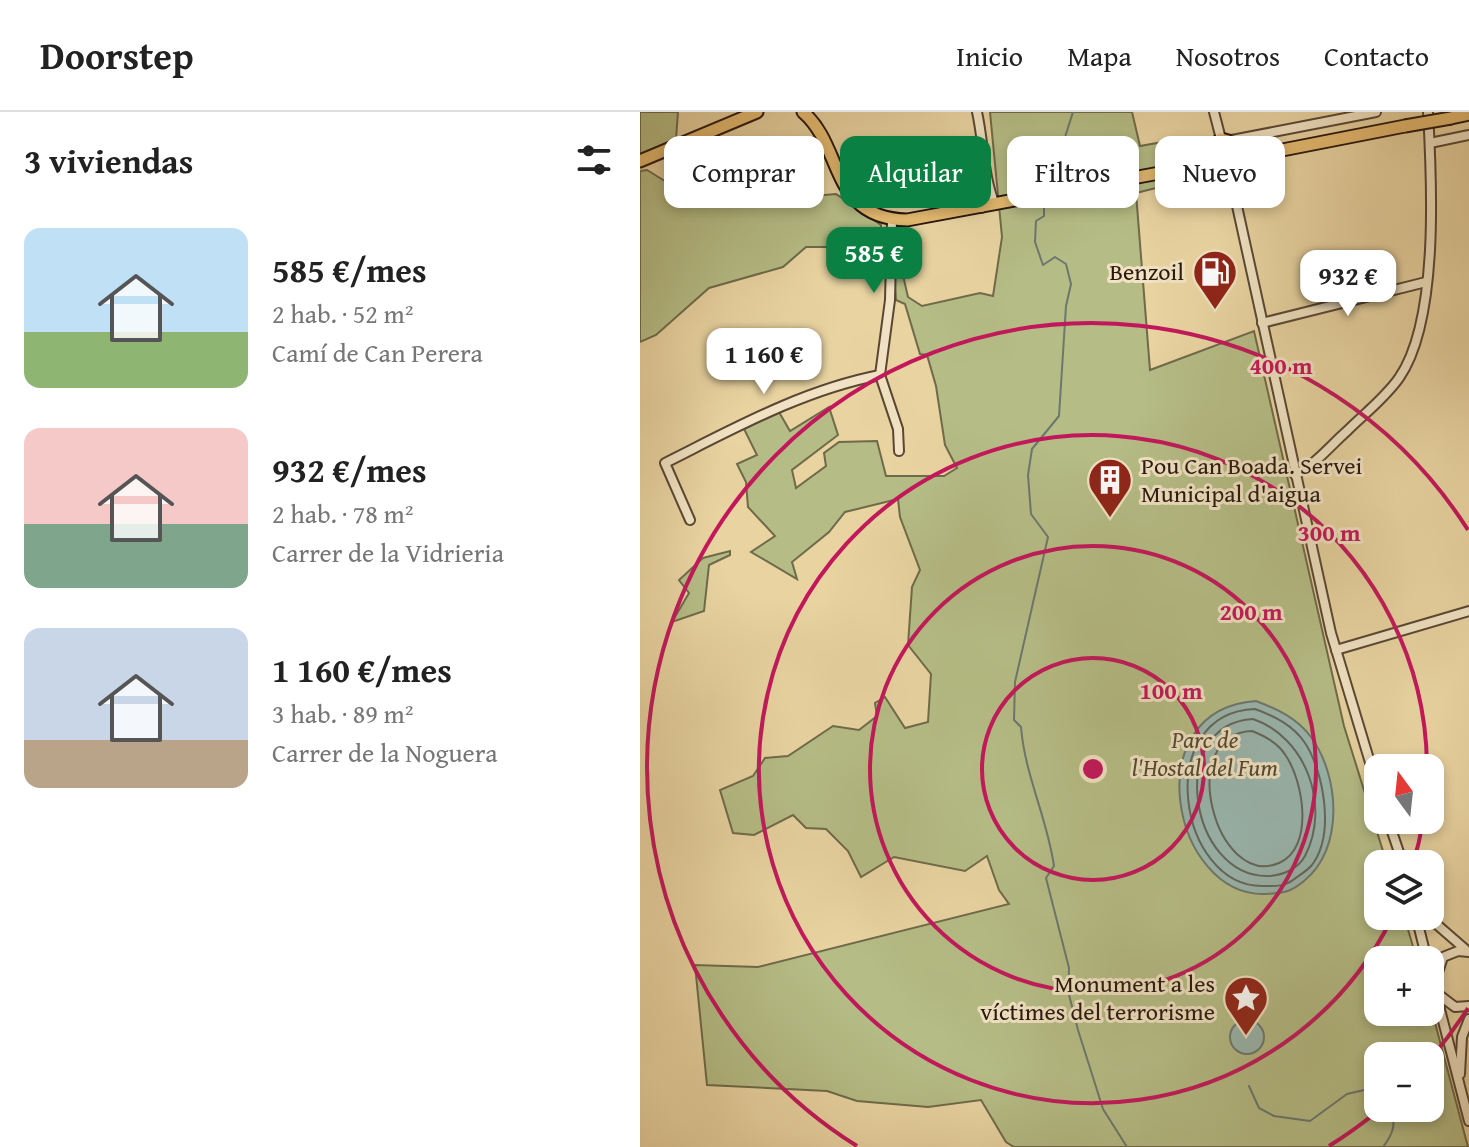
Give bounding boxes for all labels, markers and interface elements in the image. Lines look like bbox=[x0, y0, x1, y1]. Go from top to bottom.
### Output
text: Doorstep bbox=[40, 27, 194, 83]
text: Inicio bbox=[956, 35, 1023, 76]
text: Mapa bbox=[1067, 35, 1132, 76]
text: Nosotros bbox=[1176, 35, 1280, 76]
text: Contacto bbox=[1324, 35, 1429, 76]
text: 3 viviendas bbox=[24, 136, 193, 185]
chip: Comprar bbox=[664, 136, 824, 208]
chip: Alquilar bbox=[840, 136, 991, 208]
chip: Filtros bbox=[1007, 136, 1139, 208]
chip: Nuevo bbox=[1155, 136, 1285, 208]
icon: filters bbox=[572, 138, 616, 182]
pin: 585 € bbox=[818, 227, 930, 295]
text: 585 € bbox=[844, 233, 904, 272]
text: 585 €/mes bbox=[272, 245, 427, 294]
fuel station icon: Benzoil bbox=[1191, 248, 1239, 311]
pin: 932 € bbox=[1292, 250, 1404, 318]
place label: Benzoil bbox=[1109, 254, 1184, 289]
text: 932 € bbox=[1318, 256, 1378, 295]
icon: home bbox=[88, 260, 184, 356]
text: 2 hab. · 52 m² bbox=[272, 294, 413, 333]
pin: 1 160 € bbox=[690, 328, 838, 396]
text: Camí de Can Perera bbox=[272, 333, 483, 372]
text: 1 160 € bbox=[725, 334, 803, 373]
text: 400 m bbox=[1249, 348, 1313, 383]
text: 932 €/mes bbox=[272, 445, 427, 494]
place label: Pou Can Boada. Servei Municipal d'aigua bbox=[1141, 448, 1363, 511]
building icon: Pou Can Boada. Servei Municipal d'aigua bbox=[1086, 456, 1134, 519]
icon: home bbox=[88, 460, 184, 556]
text: 2 hab. · 78 m² bbox=[272, 494, 413, 533]
text: 300 m bbox=[1297, 515, 1361, 550]
text: Carrer de la Vidrieria bbox=[272, 533, 504, 572]
text: 200 m bbox=[1219, 594, 1283, 629]
text: 1 160 €/mes bbox=[272, 645, 452, 694]
icon: home bbox=[88, 660, 184, 756]
text: 100 m bbox=[1139, 673, 1203, 708]
text: 3 hab. · 89 m² bbox=[272, 694, 413, 733]
park label: Parc de l'Hostal del Fum bbox=[1132, 722, 1278, 785]
text: Carrer de la Noguera bbox=[272, 733, 497, 772]
north arrow bbox=[1364, 754, 1444, 834]
map controls bbox=[1364, 754, 1444, 1122]
centre of rings bbox=[1079, 755, 1107, 783]
button: layers bbox=[1364, 850, 1444, 930]
button: + bbox=[1364, 946, 1444, 1026]
place label: Monument a les víctimes del terrorisme bbox=[980, 966, 1215, 1029]
place icon: Monument a les víctimes del terrorisme bbox=[1222, 974, 1270, 1037]
button: − bbox=[1364, 1042, 1444, 1122]

